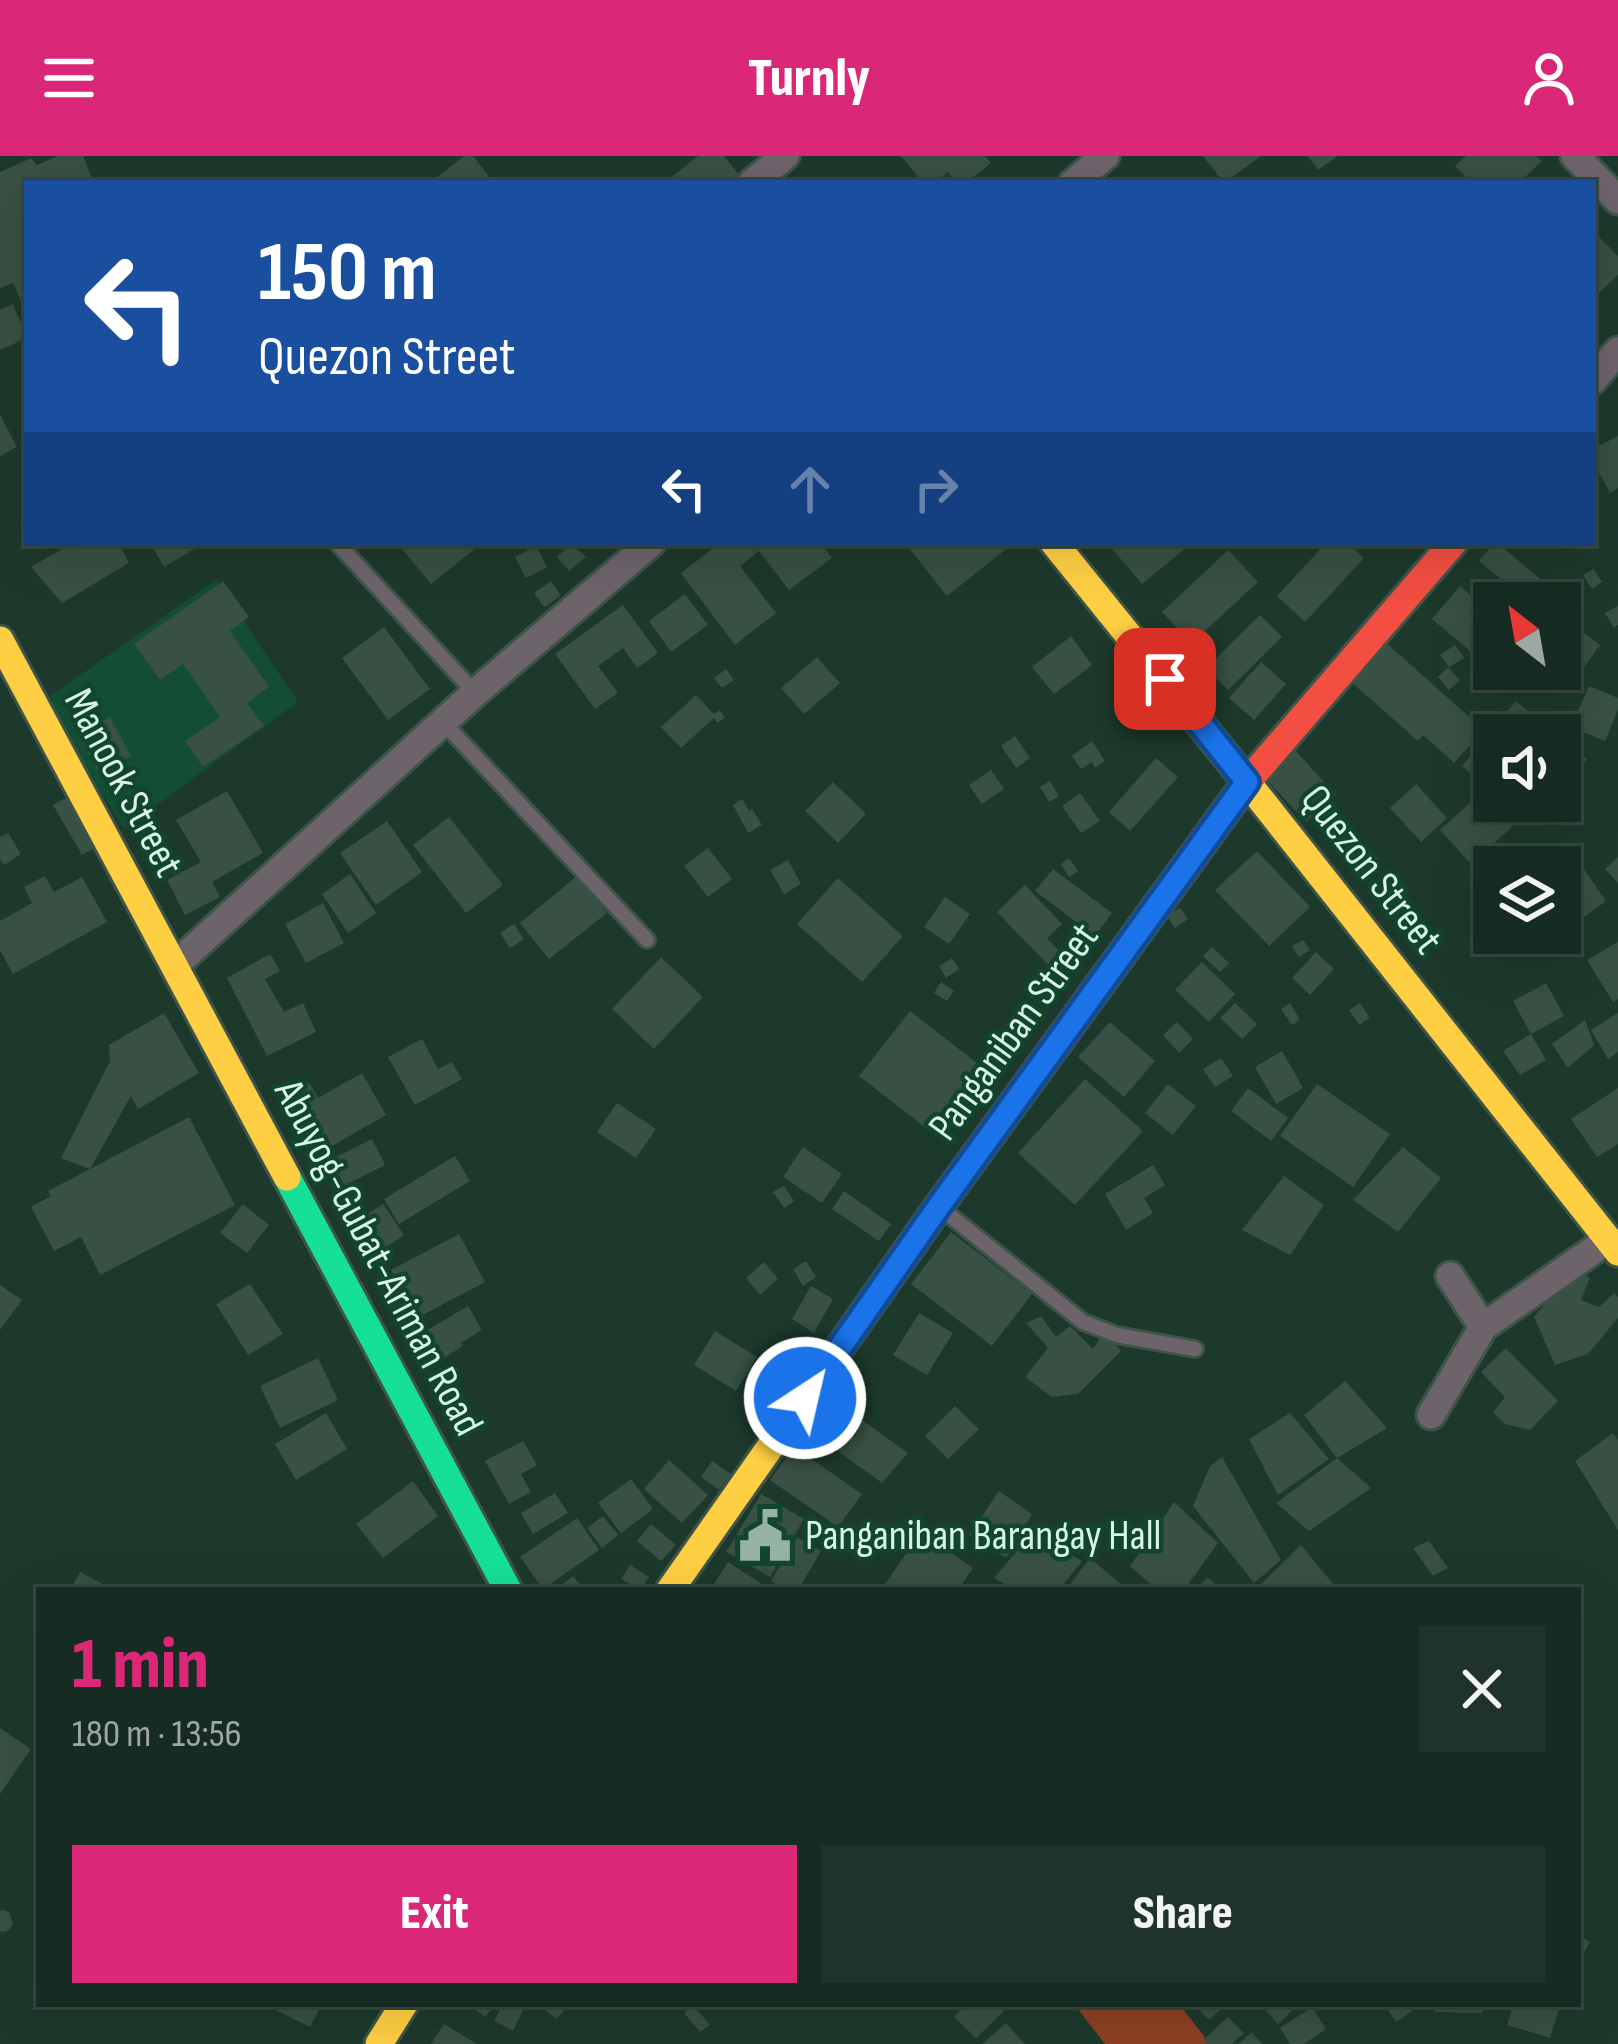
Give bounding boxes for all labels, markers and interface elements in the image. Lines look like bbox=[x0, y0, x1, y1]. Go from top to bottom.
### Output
icon: menu bbox=[36, 45, 102, 111]
icon: person bbox=[1516, 45, 1582, 111]
text: Turnly bbox=[748, 46, 870, 111]
text: 150 m bbox=[258, 223, 437, 324]
icon: left bbox=[60, 228, 216, 384]
text: Quezon Street bbox=[258, 325, 516, 390]
icon: left bbox=[651, 456, 717, 522]
icon: ahead bbox=[777, 456, 843, 522]
icon: right bbox=[903, 456, 969, 522]
north arrow bbox=[1473, 582, 1581, 690]
map controls bbox=[1473, 582, 1581, 954]
pin bbox=[1114, 628, 1216, 730]
icon: arrive bbox=[1132, 646, 1198, 712]
street label: Manook Street bbox=[52, 680, 194, 886]
button: sound bbox=[1473, 714, 1581, 822]
street label: Quezon Street bbox=[1289, 775, 1453, 965]
button: layers bbox=[1473, 846, 1581, 954]
street label: Panganiban Street bbox=[918, 913, 1110, 1151]
street label: Abuyog-Gubat-Ariman Road bbox=[262, 1070, 493, 1445]
position arrow bbox=[742, 1335, 868, 1461]
public building icon: Panganiban Barangay Hall bbox=[736, 1507, 794, 1565]
place label: Panganiban Barangay Hall bbox=[805, 1511, 1161, 1562]
text: 1 min bbox=[72, 1622, 209, 1709]
button: close bbox=[1419, 1626, 1545, 1752]
text: 180 m · 13:56 bbox=[72, 1711, 242, 1758]
button: Exit bbox=[72, 1845, 797, 1983]
button: Share bbox=[821, 1845, 1545, 1983]

